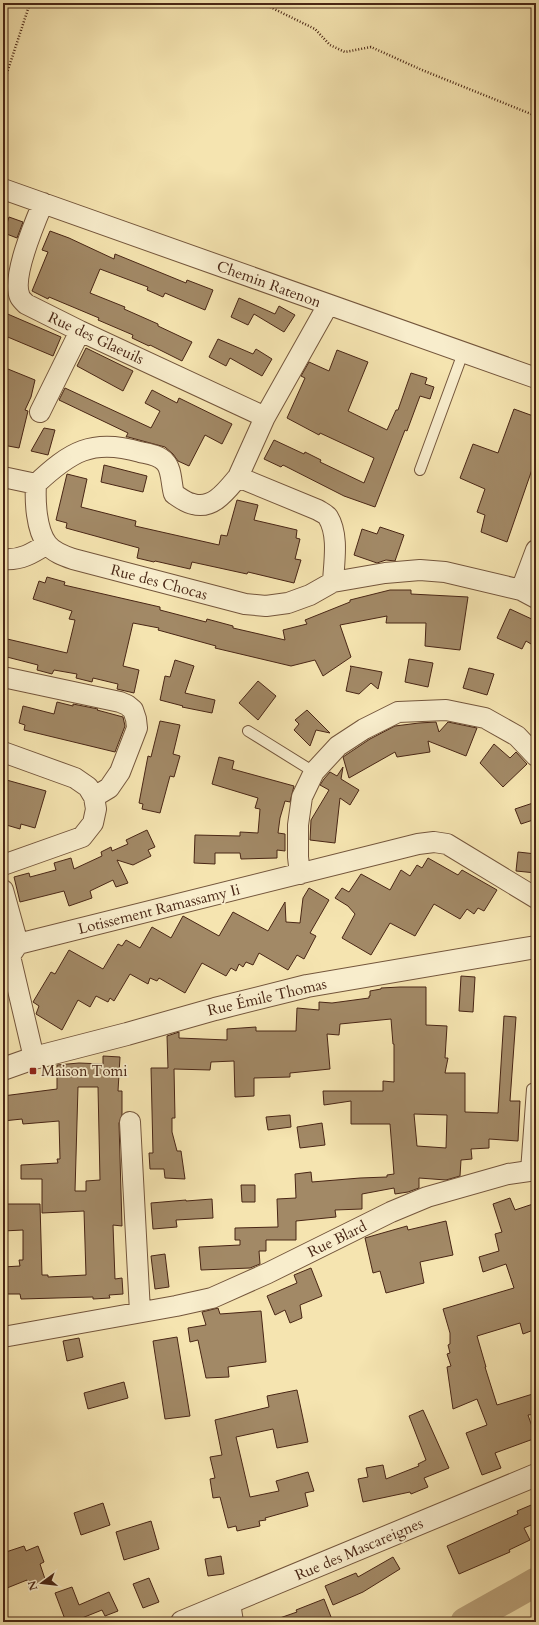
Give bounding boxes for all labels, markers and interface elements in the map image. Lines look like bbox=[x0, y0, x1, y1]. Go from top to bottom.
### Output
street label: Chemin Ratenon bbox=[214, 256, 324, 312]
street label: Rue des Glaeuils bbox=[45, 307, 147, 369]
street label: Rue des Chocas bbox=[108, 559, 210, 605]
street label: Lotissement Ramassamy Ii bbox=[76, 879, 242, 939]
street label: Rue Émile Thomas bbox=[205, 974, 329, 1020]
place label: Maison Tomi bbox=[41, 1061, 128, 1081]
marker: Maison Tomi bbox=[28, 1066, 38, 1076]
street label: Rue Blard bbox=[304, 1216, 370, 1262]
street label: Rue des Mascareignes bbox=[292, 1513, 426, 1585]
north arrow bbox=[22, 1563, 62, 1603]
text: N bbox=[24, 1578, 41, 1592]

